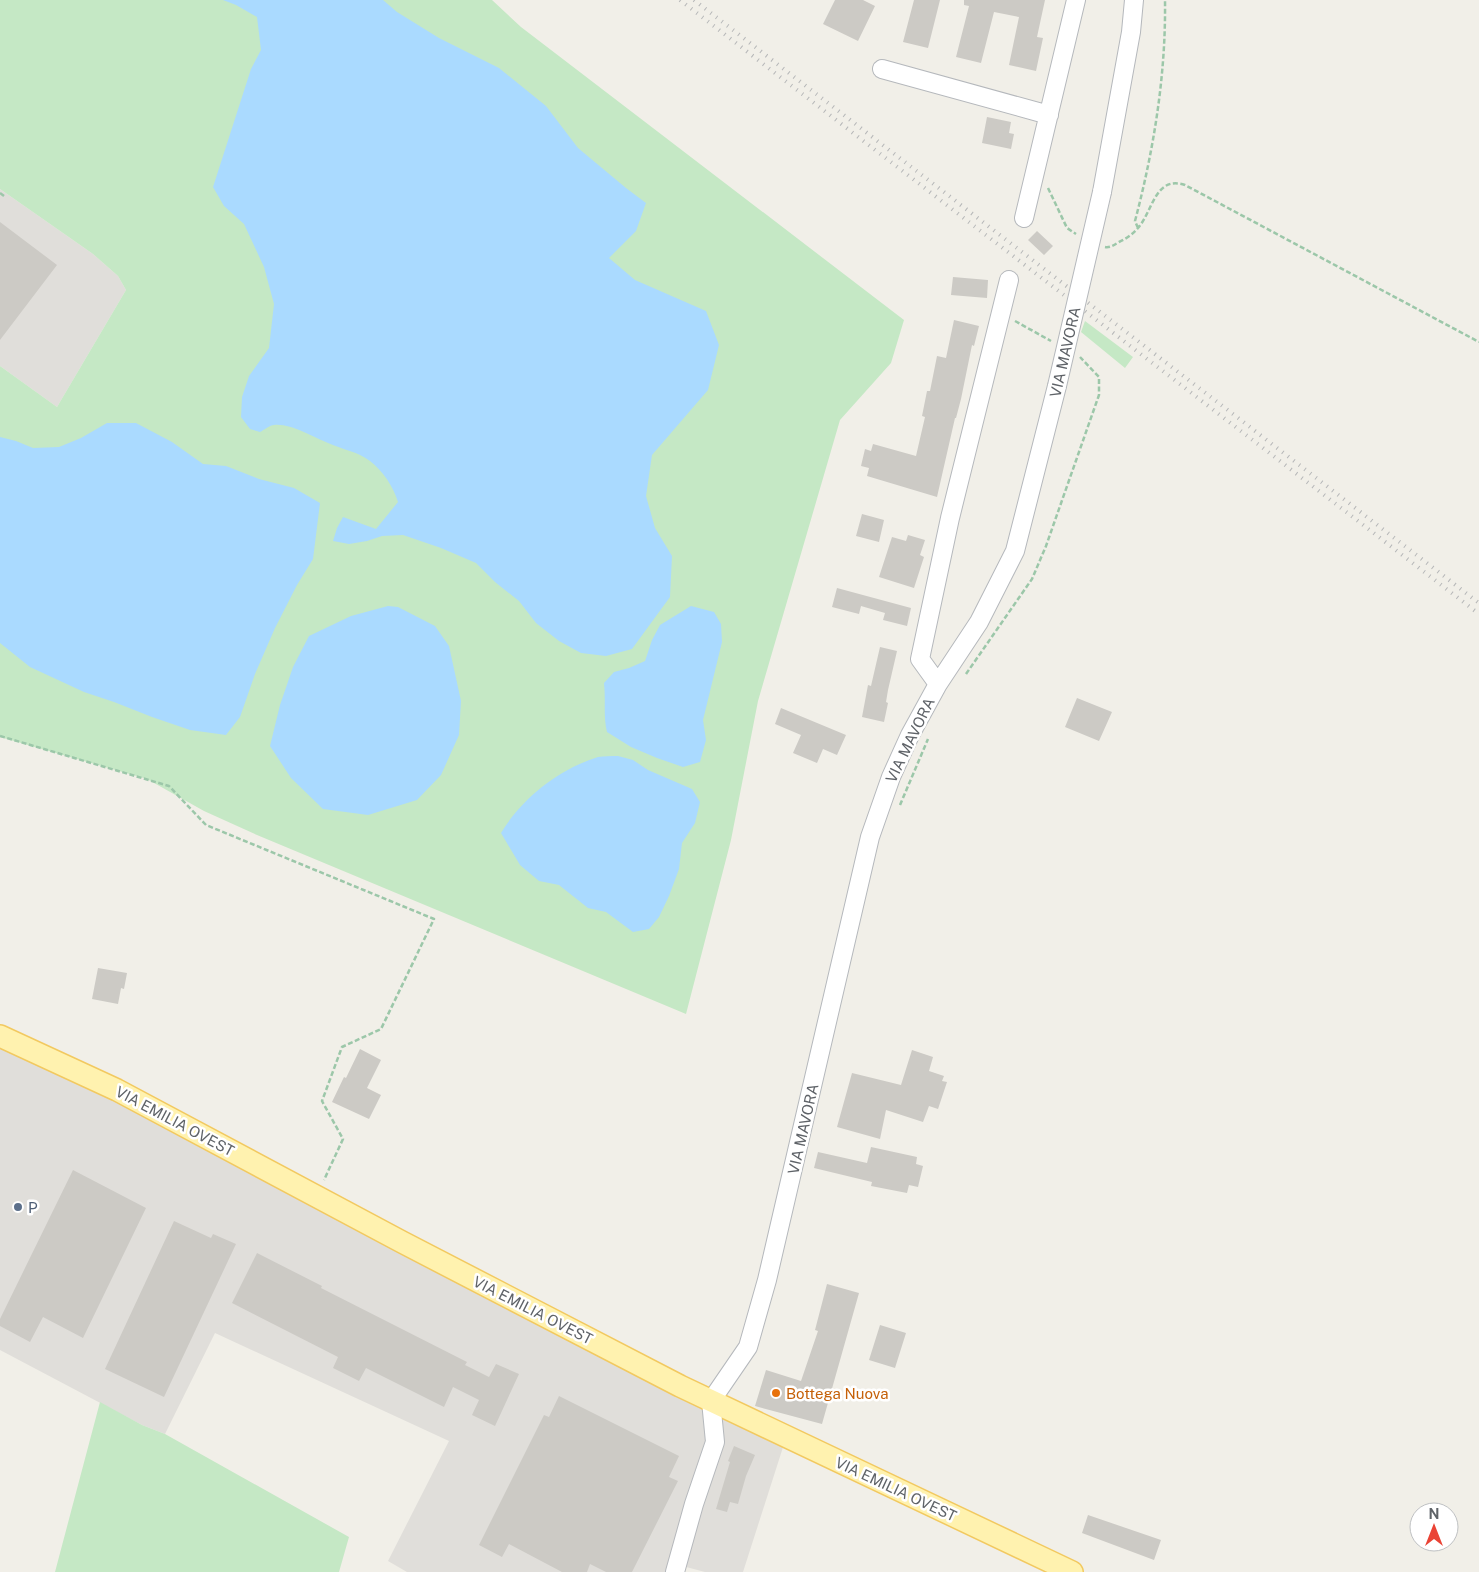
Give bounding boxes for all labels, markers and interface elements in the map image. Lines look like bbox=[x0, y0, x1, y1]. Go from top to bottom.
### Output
street label: VIA MAVORA bbox=[1046, 305, 1084, 399]
street label: VIA MAVORA bbox=[882, 694, 938, 785]
street label: VIA MAVORA bbox=[784, 1082, 822, 1176]
street label: VIA EMILIA OVEST bbox=[113, 1083, 237, 1159]
place label: P bbox=[28, 1199, 38, 1216]
marker: P bbox=[12, 1201, 24, 1213]
street label: VIA EMILIA OVEST bbox=[470, 1273, 596, 1348]
place label: Bottega Nuova bbox=[786, 1385, 889, 1402]
marker: Bottega Nuova bbox=[770, 1387, 782, 1399]
street label: VIA EMILIA OVEST bbox=[833, 1453, 959, 1525]
north arrow bbox=[1409, 1502, 1459, 1552]
text: N bbox=[1429, 1506, 1439, 1522]

